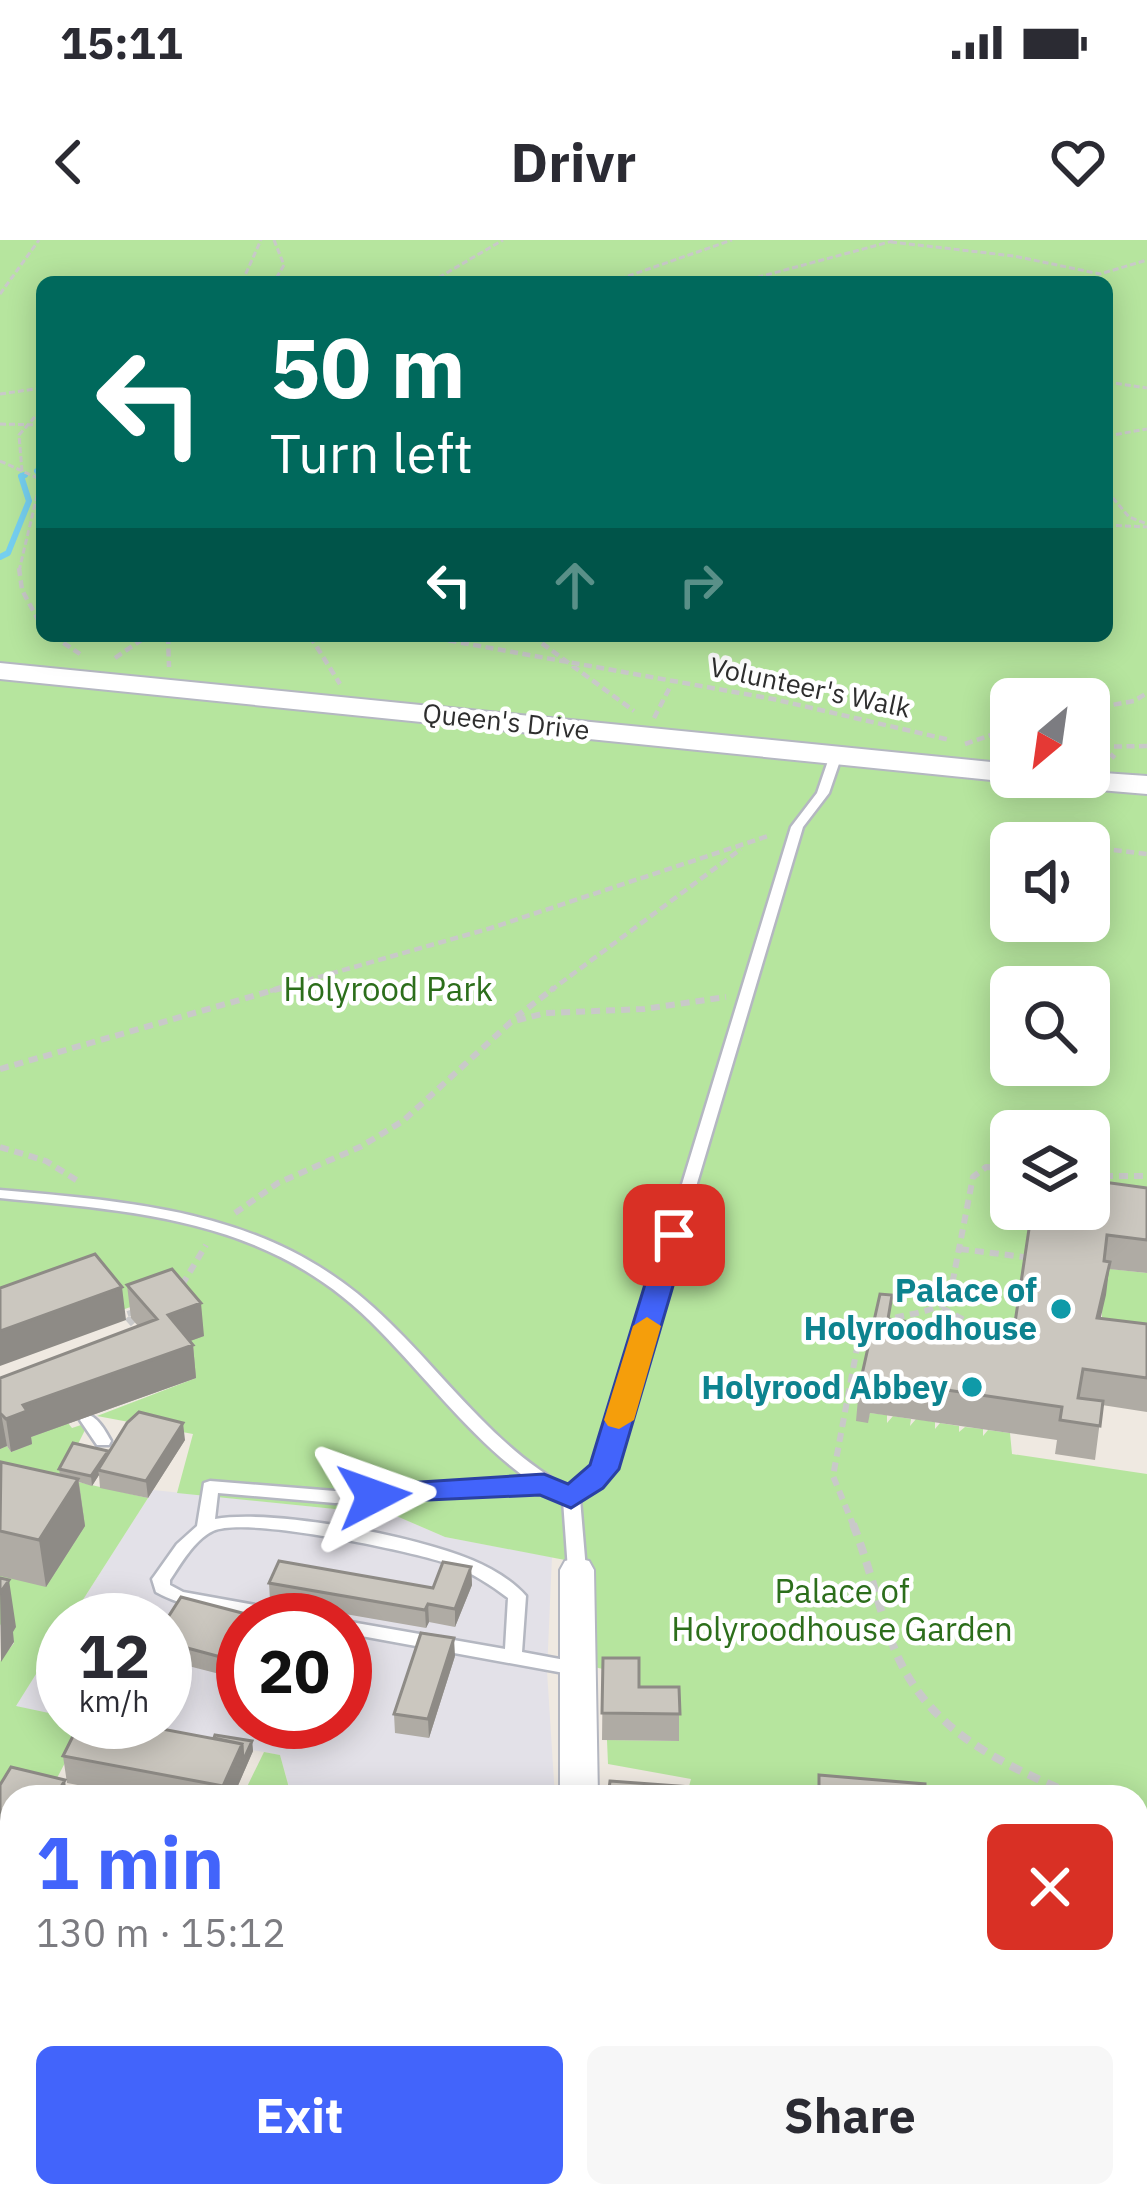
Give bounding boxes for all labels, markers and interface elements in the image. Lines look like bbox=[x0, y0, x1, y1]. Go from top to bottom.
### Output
text: 15:11 bbox=[60, 13, 183, 71]
text: Drivr bbox=[511, 127, 636, 197]
icon: back bbox=[36, 129, 102, 195]
icon: heart bbox=[1045, 129, 1111, 195]
text: 50 m bbox=[270, 312, 466, 421]
icon: left bbox=[72, 324, 228, 480]
text: Turn left bbox=[270, 418, 473, 488]
icon: left bbox=[416, 552, 482, 618]
icon: ahead bbox=[542, 552, 608, 618]
icon: right bbox=[668, 552, 734, 618]
street label: Volunteer's Walk bbox=[707, 648, 914, 725]
north arrow bbox=[990, 678, 1110, 798]
map controls bbox=[990, 678, 1110, 1230]
street label: Queen's Drive bbox=[421, 694, 591, 747]
button: sound bbox=[990, 822, 1110, 942]
button: search bbox=[990, 966, 1110, 1086]
park label: Holyrood Park bbox=[283, 967, 493, 1010]
button: layers bbox=[990, 1110, 1110, 1230]
pin bbox=[623, 1184, 725, 1286]
icon: arrive bbox=[641, 1202, 707, 1268]
place label: Palace of Holyroodhouse bbox=[803, 1268, 1037, 1349]
marker: Palace of Holyroodhouse bbox=[1048, 1296, 1074, 1322]
place label: Holyrood Abbey bbox=[701, 1365, 948, 1408]
marker: Holyrood Abbey bbox=[959, 1374, 985, 1400]
position arrow bbox=[311, 1433, 437, 1559]
park label: Palace of Holyroodhouse Garden bbox=[671, 1569, 1013, 1650]
speed limit sign: 20 bbox=[216, 1593, 372, 1749]
text: 12 bbox=[78, 1616, 150, 1695]
text: km/h bbox=[79, 1681, 149, 1720]
text: 1 min bbox=[36, 1815, 224, 1909]
button: close bbox=[987, 1824, 1113, 1950]
text: 130 m · 15:12 bbox=[36, 1907, 286, 1958]
button: Exit bbox=[36, 2046, 563, 2184]
button: Share bbox=[587, 2046, 1113, 2184]

